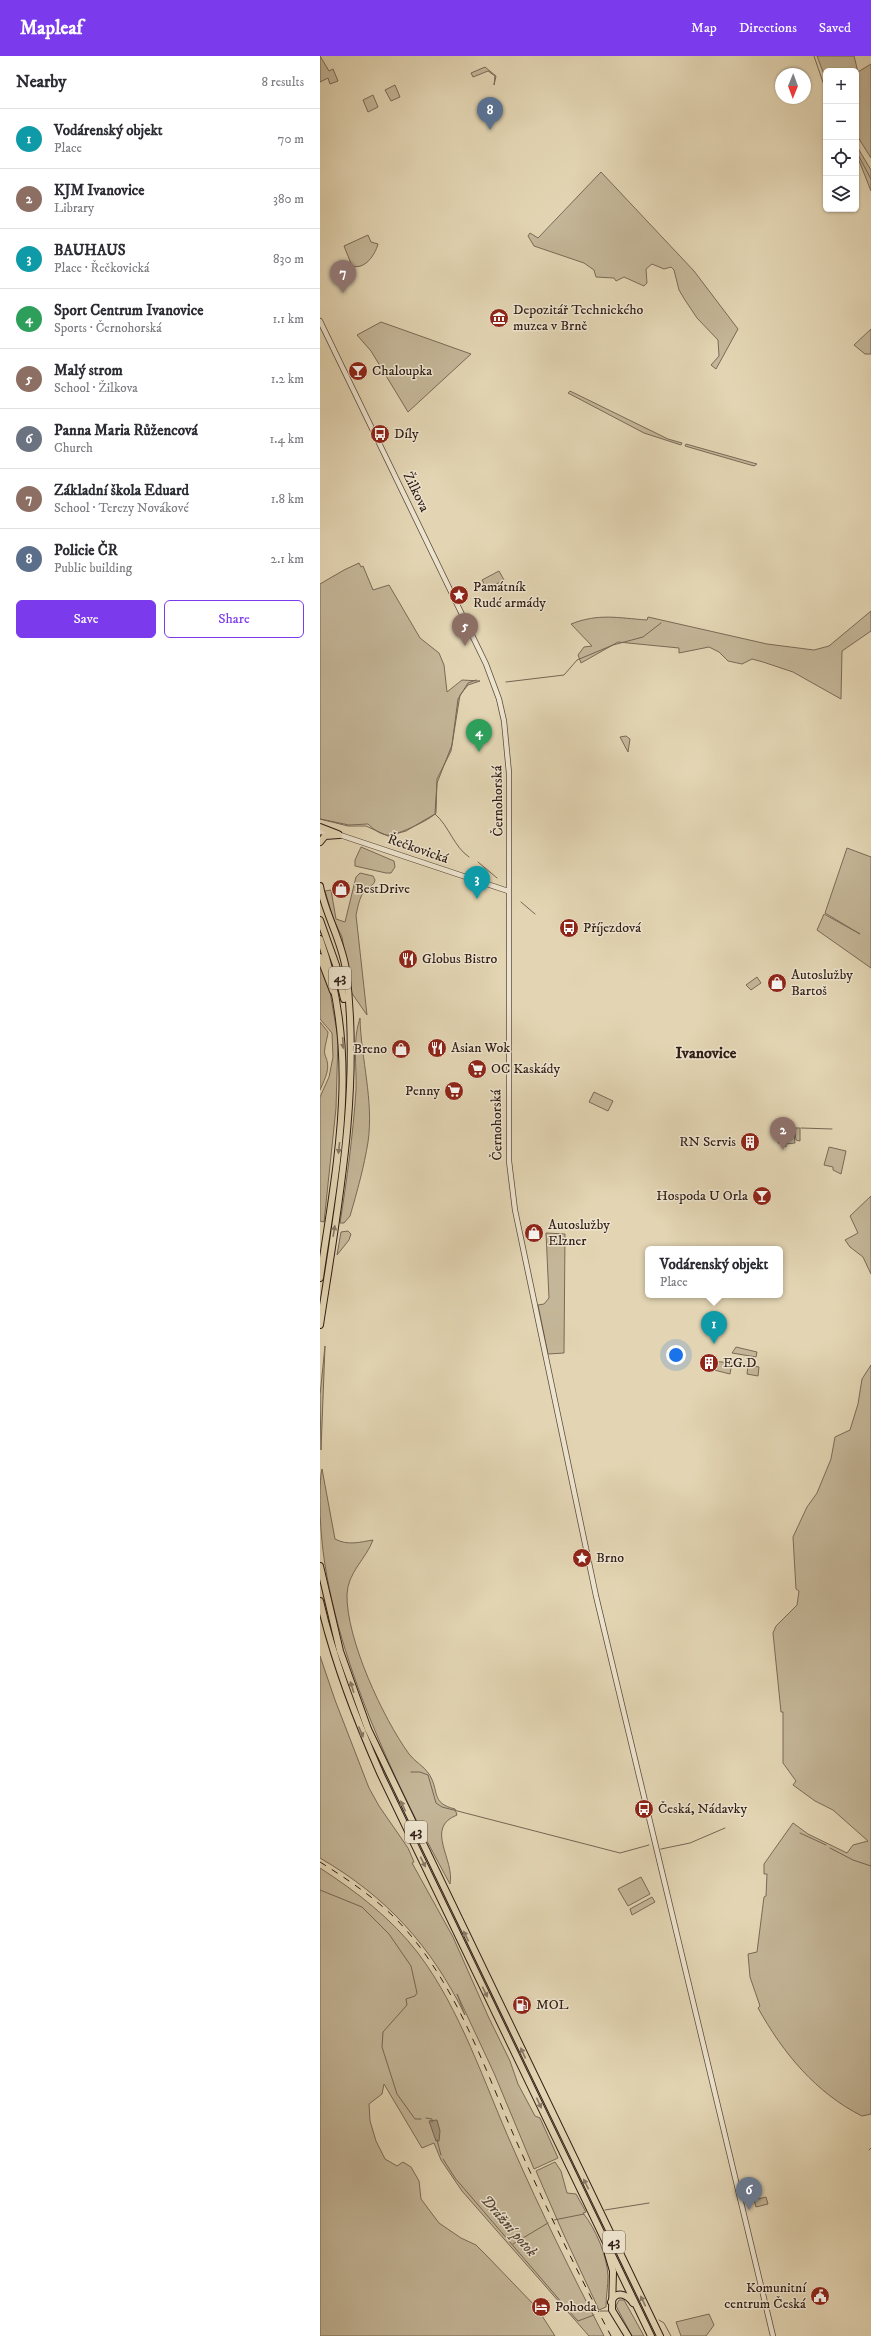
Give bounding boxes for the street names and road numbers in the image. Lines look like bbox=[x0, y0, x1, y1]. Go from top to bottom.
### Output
street label: Žilkova bbox=[399, 469, 433, 515]
street label: Černohorská bbox=[488, 765, 508, 837]
street label: Řečkovická bbox=[385, 830, 451, 868]
road number: 43 bbox=[329, 967, 351, 989]
street label: Černohorská bbox=[487, 1089, 507, 1161]
road number: 43 bbox=[405, 1821, 427, 1843]
road number: 43 bbox=[603, 2231, 625, 2253]

